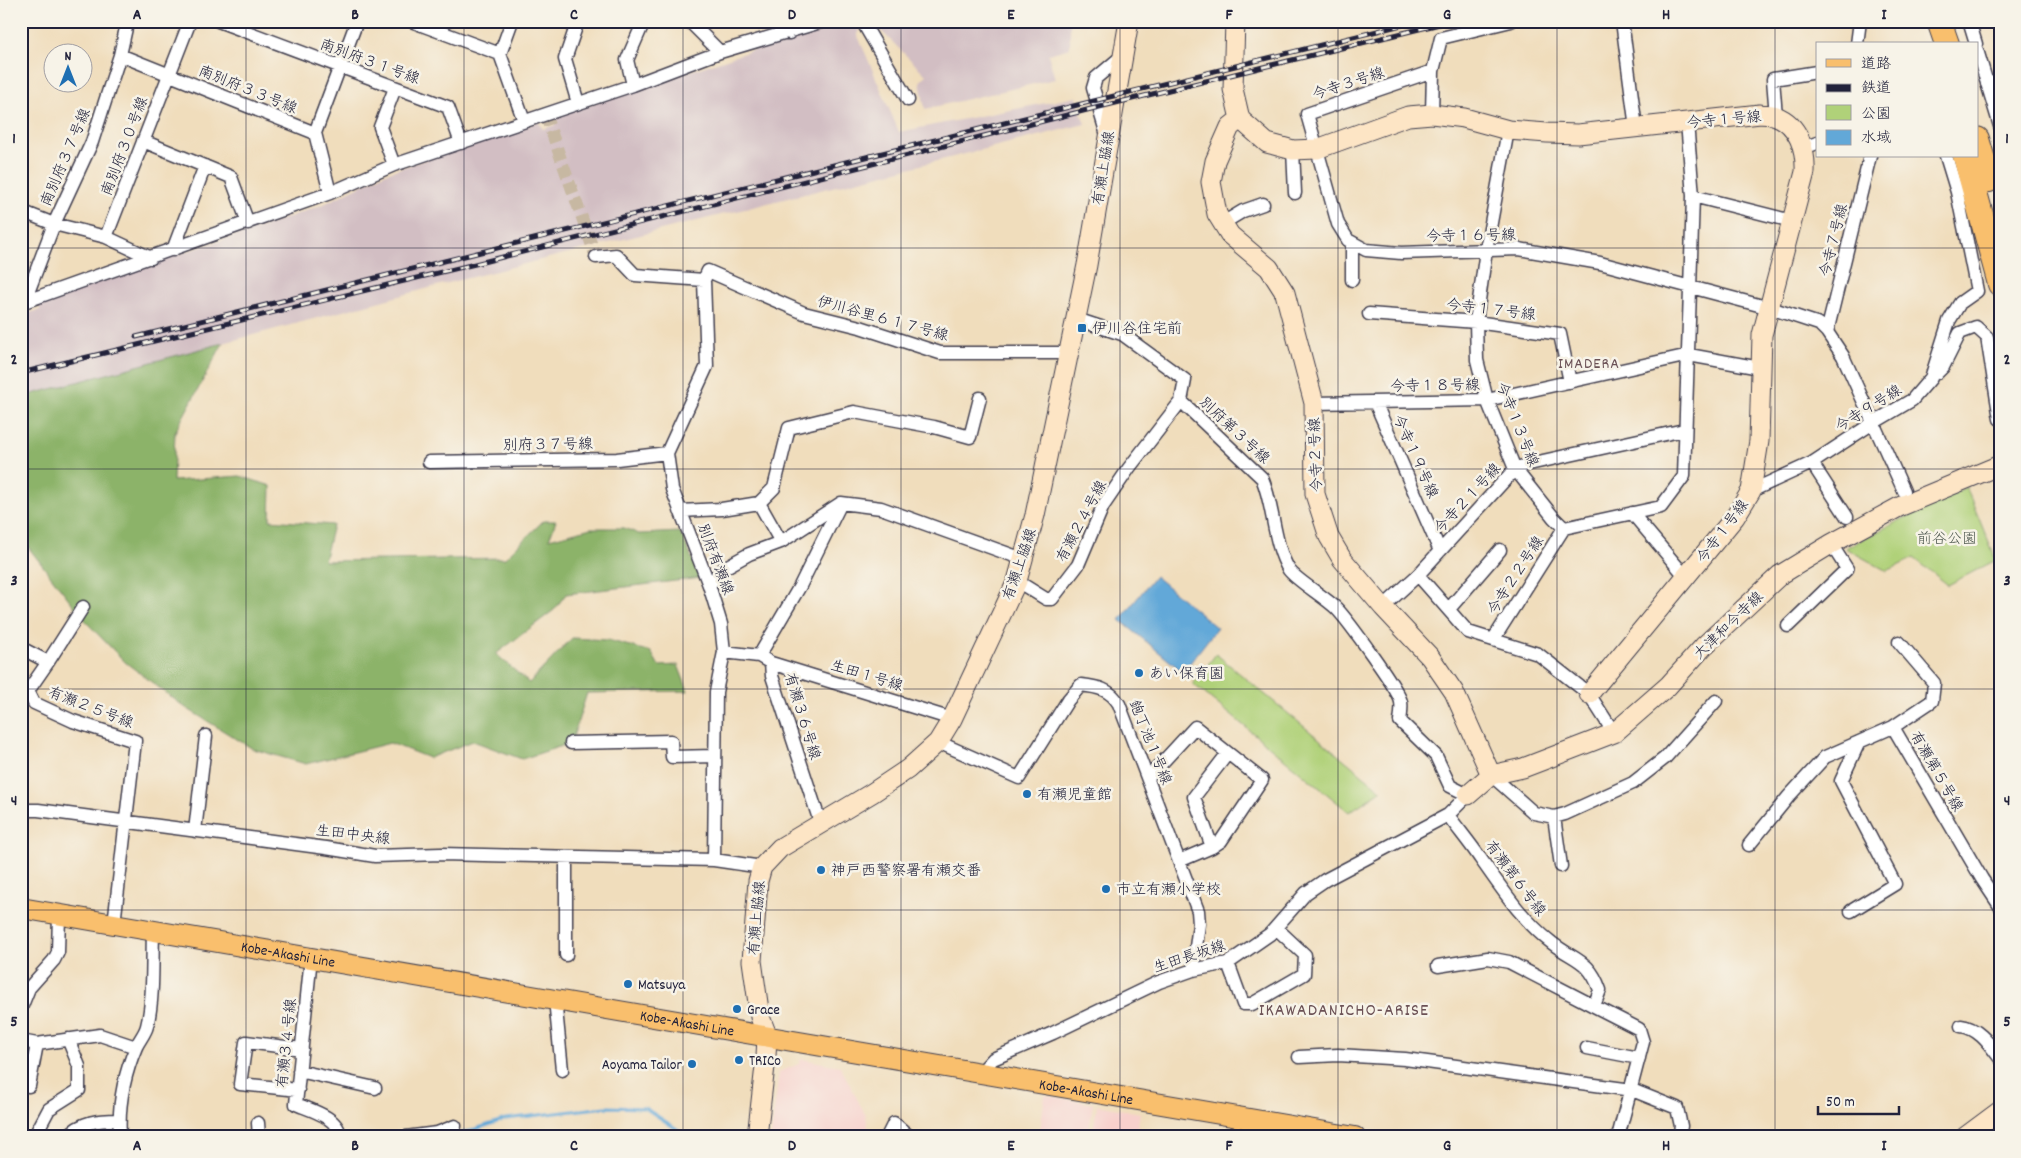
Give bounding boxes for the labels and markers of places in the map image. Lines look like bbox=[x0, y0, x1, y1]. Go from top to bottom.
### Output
place label: 伊川谷住宅前 bbox=[1092, 319, 1182, 341]
marker: 伊川谷住宅前 bbox=[1076, 322, 1088, 334]
place label: あい保育園 bbox=[1149, 664, 1224, 686]
marker: あい保育園 bbox=[1133, 667, 1145, 679]
place label: 有瀬児童館 bbox=[1037, 785, 1112, 807]
marker: 有瀬児童館 bbox=[1021, 788, 1033, 800]
place label: 神戸西警察署有瀬交番 bbox=[831, 861, 981, 883]
marker: 神戸西警察署有瀬交番 bbox=[815, 864, 827, 876]
place label: 市立有瀬小学校 bbox=[1116, 880, 1221, 902]
marker: 市立有瀬小学校 bbox=[1100, 883, 1112, 895]
place label: Matsuya bbox=[638, 975, 686, 997]
marker: Matsuya bbox=[622, 978, 634, 990]
place label: Grace bbox=[747, 1000, 780, 1022]
marker: Grace bbox=[731, 1003, 743, 1015]
place label: TRICo bbox=[749, 1051, 781, 1073]
marker: TRICo bbox=[733, 1054, 745, 1066]
place label: Aoyama Tailor bbox=[602, 1055, 682, 1077]
marker: Aoyama Tailor bbox=[686, 1058, 698, 1070]

